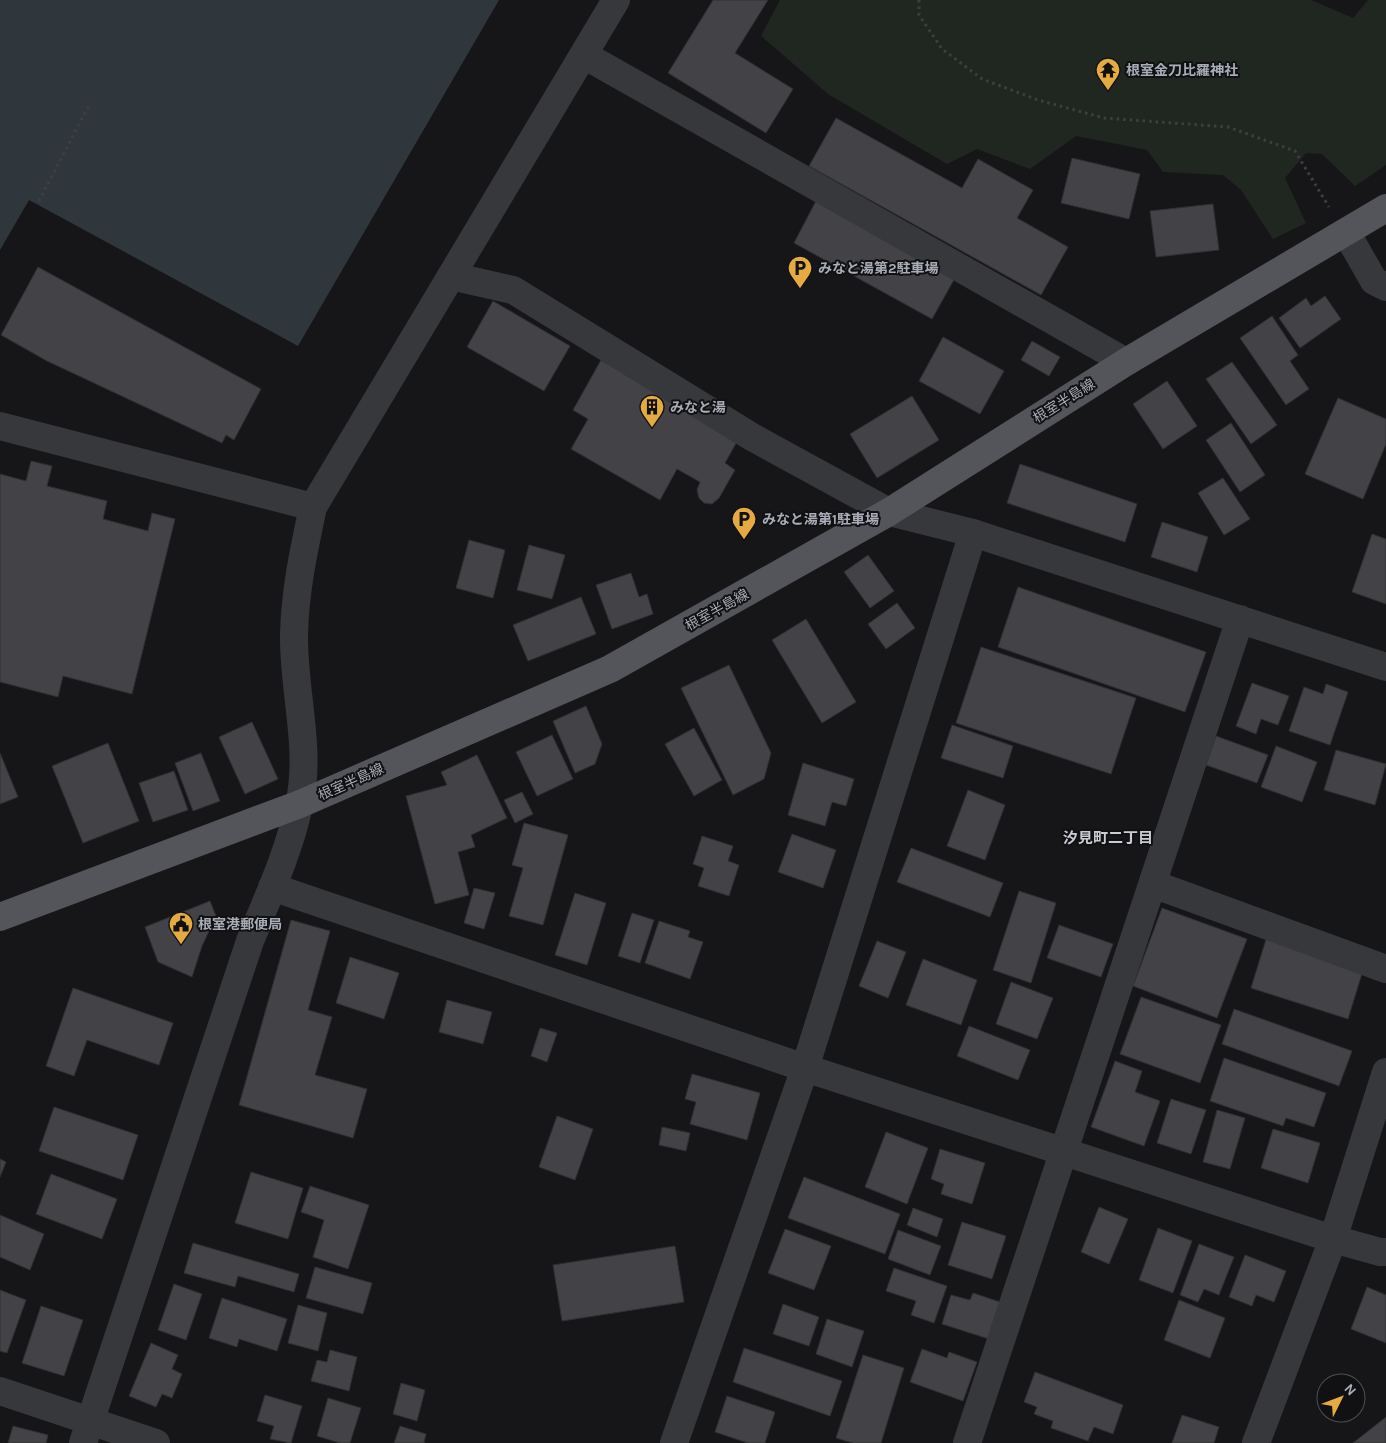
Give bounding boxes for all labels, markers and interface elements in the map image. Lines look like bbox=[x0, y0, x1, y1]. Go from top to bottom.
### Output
temple icon: 根室金刀比羅神社 bbox=[1095, 57, 1121, 91]
place label: 根室金刀比羅神社 bbox=[1126, 62, 1238, 79]
parking icon: みなと湯第2駐車場 bbox=[787, 255, 813, 289]
place label: みなと湯第2駐車場 bbox=[818, 260, 938, 277]
street label: 根室半島線 bbox=[1030, 375, 1098, 427]
building icon: みなと湯 bbox=[639, 394, 665, 428]
place label: みなと湯 bbox=[670, 399, 726, 416]
parking icon: みなと湯第1駐車場 bbox=[731, 506, 757, 540]
place label: みなと湯第1駐車場 bbox=[762, 511, 879, 528]
street label: 根室半島線 bbox=[682, 586, 752, 634]
street label: 根室半島線 bbox=[316, 760, 386, 804]
district label: 汐見町二丁目 bbox=[1063, 829, 1153, 847]
public building icon: 根室港郵便局 bbox=[168, 911, 194, 945]
place label: 根室港郵便局 bbox=[198, 916, 282, 933]
north arrow bbox=[1316, 1373, 1366, 1423]
text: N bbox=[1341, 1380, 1360, 1399]

